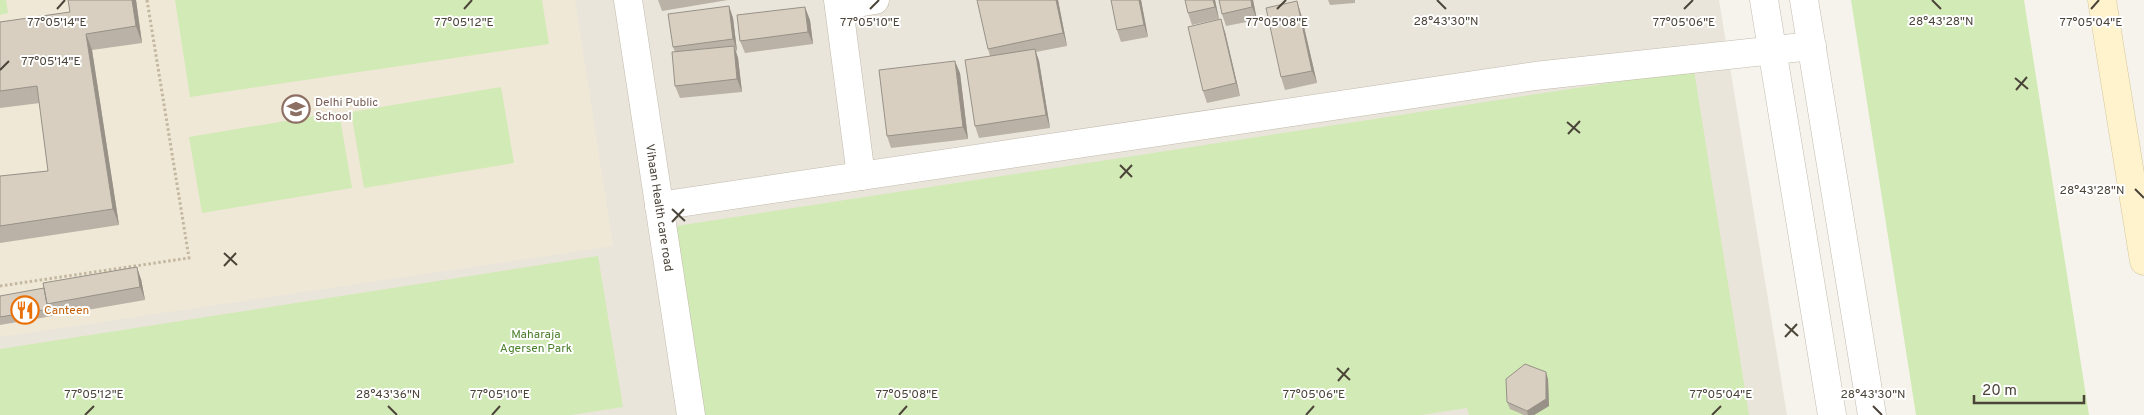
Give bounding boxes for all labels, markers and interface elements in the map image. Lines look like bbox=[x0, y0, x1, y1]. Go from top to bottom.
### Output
text: 28°43'30"N bbox=[1414, 14, 1478, 30]
text: 28°43'28"N bbox=[1909, 14, 1973, 30]
text: 77°05'14"E bbox=[27, 15, 87, 31]
text: 77°05'12"E bbox=[434, 15, 494, 31]
text: 77°05'10"E bbox=[840, 15, 900, 31]
text: 77°05'08"E bbox=[1246, 15, 1308, 31]
text: 77°05'06"E bbox=[1653, 15, 1715, 31]
text: 77°05'04"E bbox=[2060, 15, 2122, 31]
text: 77°05'14"E bbox=[21, 54, 81, 70]
school or university icon: Delhi Public School bbox=[281, 94, 311, 124]
place label: Delhi Public School bbox=[315, 95, 378, 125]
street label: Vihaan Health care road bbox=[641, 143, 676, 273]
text: 28°43'28"N bbox=[2060, 183, 2124, 199]
restaurant icon: Canteen bbox=[10, 295, 40, 325]
place label: Canteen bbox=[44, 303, 89, 319]
park label: Maharaja Agersen Park bbox=[500, 327, 572, 357]
scale bar bbox=[1974, 372, 2084, 404]
text: 20 m bbox=[1982, 382, 2017, 401]
text: 77°05'12"E bbox=[64, 387, 124, 403]
text: 28°43'36"N bbox=[356, 387, 420, 403]
text: 77°05'10"E bbox=[470, 387, 530, 403]
text: 77°05'08"E bbox=[876, 387, 938, 403]
text: 77°05'06"E bbox=[1283, 387, 1345, 403]
text: 77°05'04"E bbox=[1690, 387, 1752, 403]
text: 28°43'30"N bbox=[1841, 387, 1905, 403]

